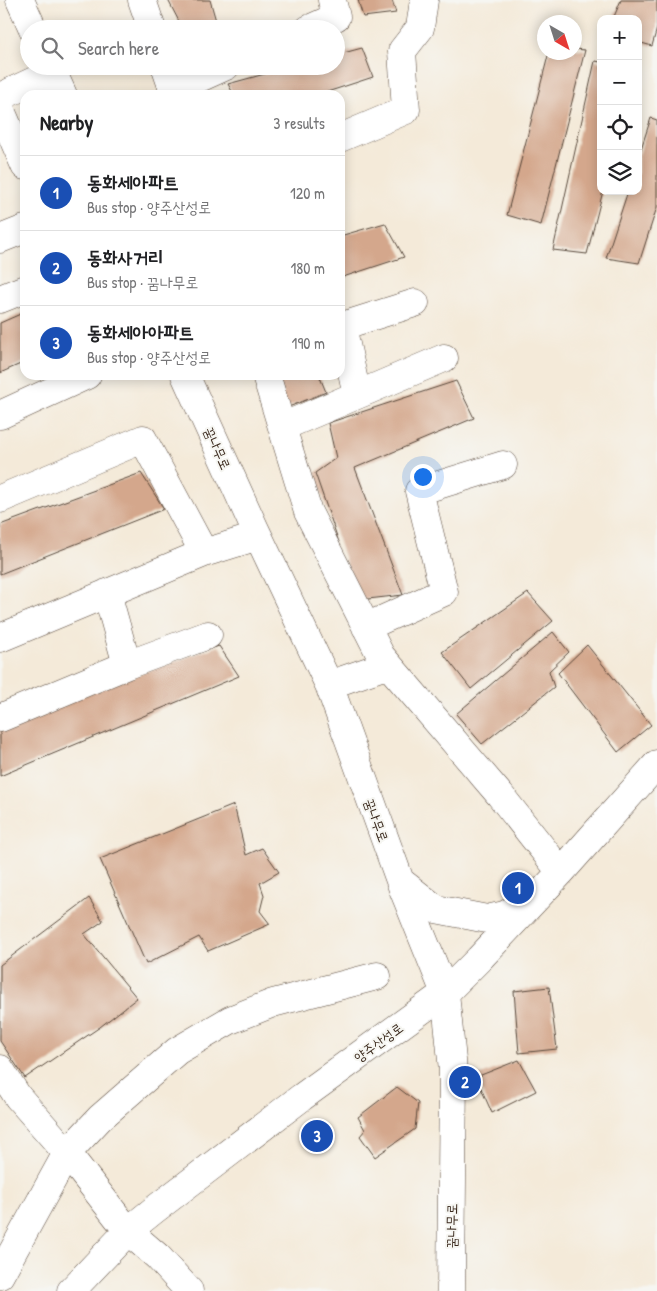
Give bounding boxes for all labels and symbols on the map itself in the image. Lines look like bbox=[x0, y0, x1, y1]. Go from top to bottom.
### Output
north arrow bbox=[537, 15, 582, 60]
street label: 꿈나무로 bbox=[200, 424, 236, 472]
your location bbox=[410, 464, 436, 490]
street label: 꿈나무로 bbox=[360, 796, 394, 844]
pin: 1 bbox=[502, 869, 534, 907]
street label: 양주산성로 bbox=[350, 1018, 406, 1066]
pin: 2 bbox=[449, 1063, 481, 1101]
pin: 3 bbox=[301, 1117, 333, 1155]
street label: 꿈나무로 bbox=[441, 1203, 461, 1249]

